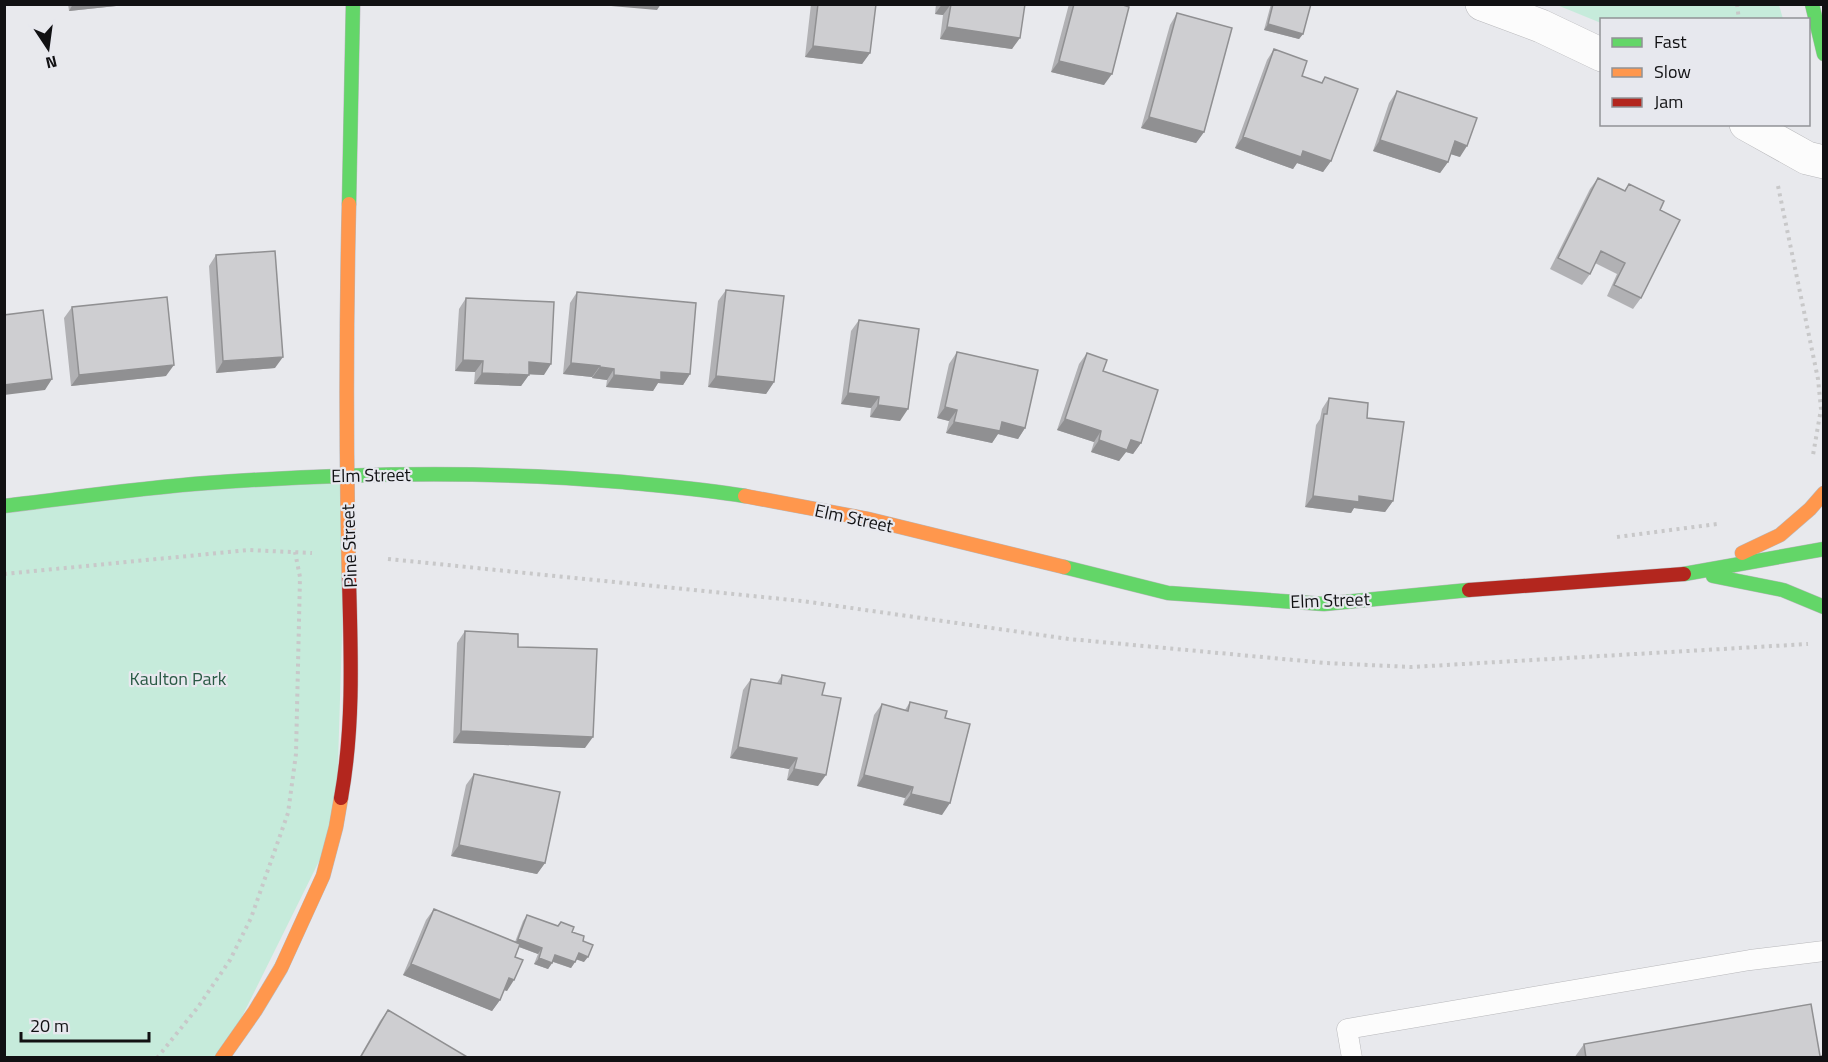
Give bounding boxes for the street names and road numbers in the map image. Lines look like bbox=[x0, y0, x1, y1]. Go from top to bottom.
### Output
street label: Elm Street bbox=[331, 461, 412, 489]
street label: Elm Street bbox=[812, 497, 896, 540]
street label: Pine Street bbox=[334, 503, 364, 588]
street label: Elm Street bbox=[1290, 585, 1371, 615]

